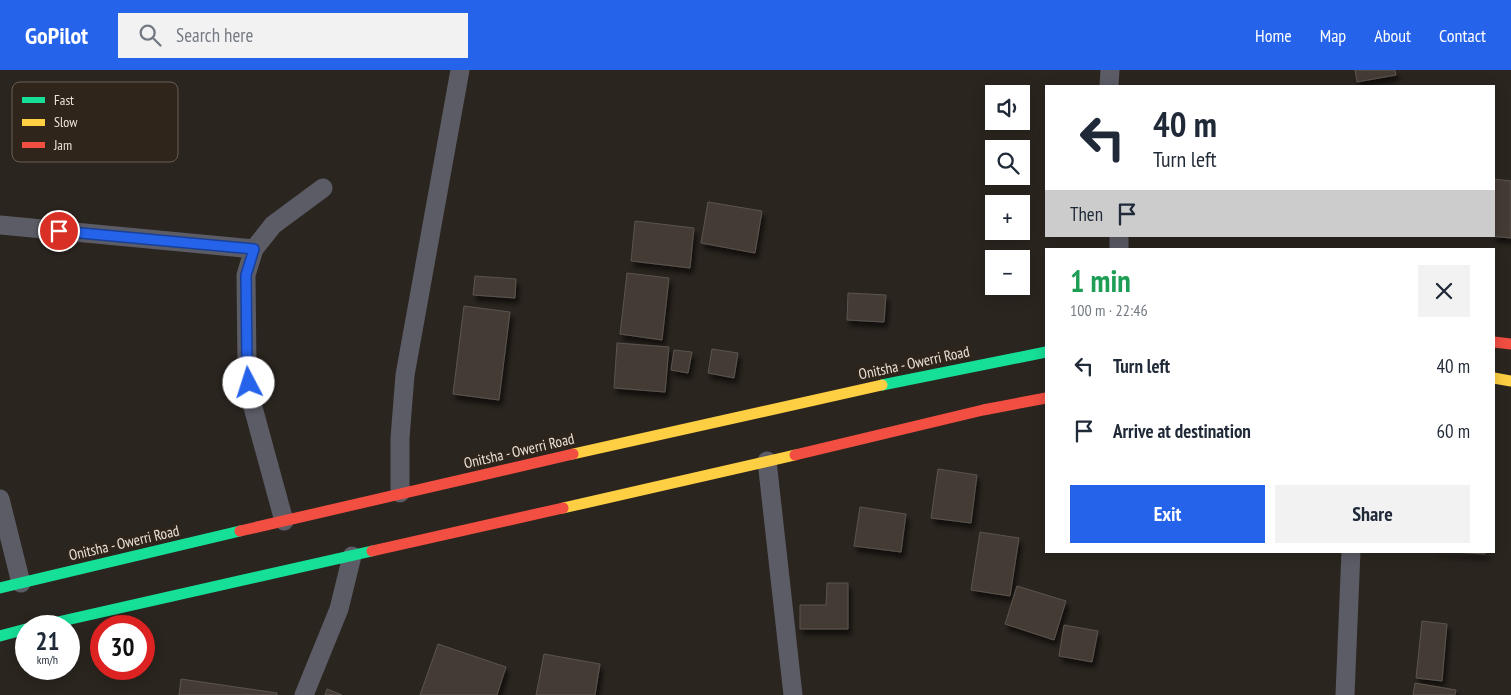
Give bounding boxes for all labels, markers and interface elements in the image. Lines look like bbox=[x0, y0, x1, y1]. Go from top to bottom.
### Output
search box bbox=[118, 13, 468, 58]
text: GoPilot bbox=[25, 20, 88, 51]
icon: search bbox=[136, 21, 164, 49]
text: Search here bbox=[176, 23, 253, 47]
text: Home bbox=[1255, 24, 1292, 47]
text: Map bbox=[1320, 24, 1346, 47]
text: About bbox=[1374, 24, 1411, 47]
text: Contact bbox=[1439, 24, 1486, 47]
legend bbox=[12, 82, 178, 162]
map controls bbox=[985, 85, 1030, 295]
button: sound bbox=[985, 85, 1030, 130]
text: Fast bbox=[54, 91, 74, 109]
text: 40 m bbox=[1153, 101, 1217, 147]
icon: left bbox=[1070, 105, 1135, 170]
text: Slow bbox=[54, 113, 78, 131]
text: Jam bbox=[53, 136, 72, 154]
button: search bbox=[985, 140, 1030, 185]
text: Turn left bbox=[1153, 145, 1217, 173]
button: + bbox=[985, 195, 1030, 240]
icon: arrive bbox=[1113, 200, 1141, 228]
text: Then bbox=[1070, 202, 1103, 226]
pin bbox=[38, 210, 80, 252]
icon: arrive bbox=[45, 217, 73, 245]
button: − bbox=[985, 250, 1030, 295]
text: 1 min bbox=[1070, 261, 1131, 300]
button: close bbox=[1418, 265, 1470, 317]
text: 100 m · 22:46 bbox=[1070, 300, 1148, 320]
street label: Onitsha - Owerri Road bbox=[857, 341, 971, 384]
icon: left bbox=[1070, 352, 1098, 380]
text: Turn left bbox=[1113, 354, 1170, 378]
text: 40 m bbox=[1437, 354, 1470, 378]
position arrow bbox=[222, 356, 274, 408]
icon: arrive bbox=[1070, 417, 1098, 445]
text: Arrive at destination bbox=[1113, 419, 1251, 443]
text: 60 m bbox=[1437, 419, 1470, 443]
street label: Onitsha - Owerri Road bbox=[462, 429, 576, 472]
button: Exit bbox=[1070, 485, 1265, 543]
button: Share bbox=[1275, 485, 1470, 543]
street label: Onitsha - Owerri Road bbox=[67, 521, 181, 564]
speed limit sign: 30 bbox=[90, 615, 155, 680]
text: 21 bbox=[36, 625, 59, 657]
text: km/h bbox=[37, 652, 58, 667]

